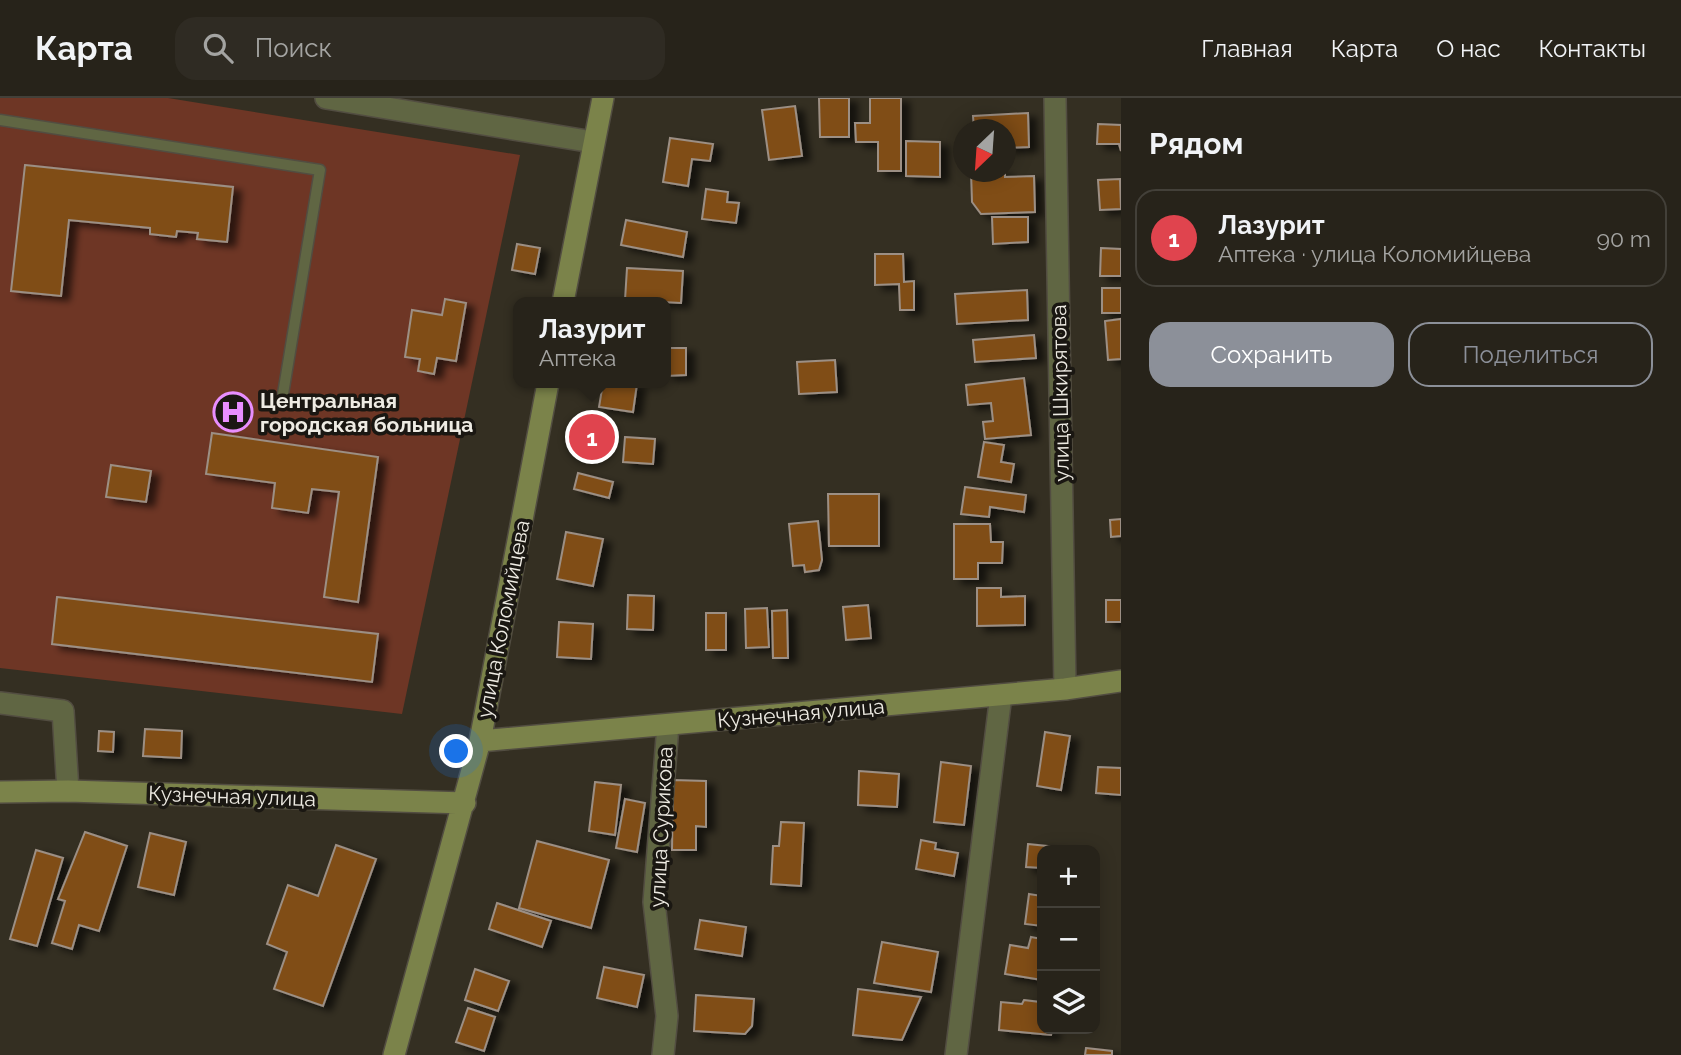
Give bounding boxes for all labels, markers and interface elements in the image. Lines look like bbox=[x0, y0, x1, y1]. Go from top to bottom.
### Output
search box bbox=[175, 17, 665, 80]
text: Карта bbox=[35, 29, 133, 68]
icon: search bbox=[199, 29, 237, 67]
text: Поиск bbox=[255, 33, 332, 63]
text: Главная bbox=[1201, 34, 1293, 63]
text: Карта bbox=[1331, 34, 1398, 63]
text: О нас bbox=[1436, 34, 1501, 63]
text: Контакты bbox=[1539, 34, 1646, 63]
north arrow bbox=[953, 119, 1016, 182]
text: Рядом bbox=[1149, 126, 1243, 161]
text: Лазурит bbox=[1218, 210, 1325, 240]
text: 1 bbox=[1168, 225, 1180, 252]
text: 90 m bbox=[1596, 225, 1651, 252]
text: Аптека · улица Коломийцева bbox=[1218, 240, 1531, 267]
popup bbox=[513, 297, 671, 388]
street label: улица Шкирятова bbox=[1046, 304, 1074, 482]
text: Лазурит bbox=[539, 314, 645, 344]
button: Сохранить bbox=[1149, 322, 1394, 387]
button: Поделиться bbox=[1408, 322, 1653, 387]
text: Аптека bbox=[539, 344, 616, 371]
place label: Центральная городская больница bbox=[260, 388, 473, 437]
hospital icon: Центральная городская больница bbox=[212, 391, 254, 433]
pin: 1 bbox=[569, 411, 615, 463]
street label: улица Коломийцева bbox=[472, 518, 534, 720]
street label: Кузнечная улица bbox=[716, 693, 886, 733]
your location bbox=[439, 734, 473, 768]
street label: улица Сурикова bbox=[644, 746, 678, 908]
street label: Кузнечная улица bbox=[148, 781, 316, 811]
map controls bbox=[1037, 845, 1100, 1034]
button: + bbox=[1037, 845, 1100, 908]
button: − bbox=[1037, 908, 1100, 971]
button: layers bbox=[1037, 971, 1100, 1034]

